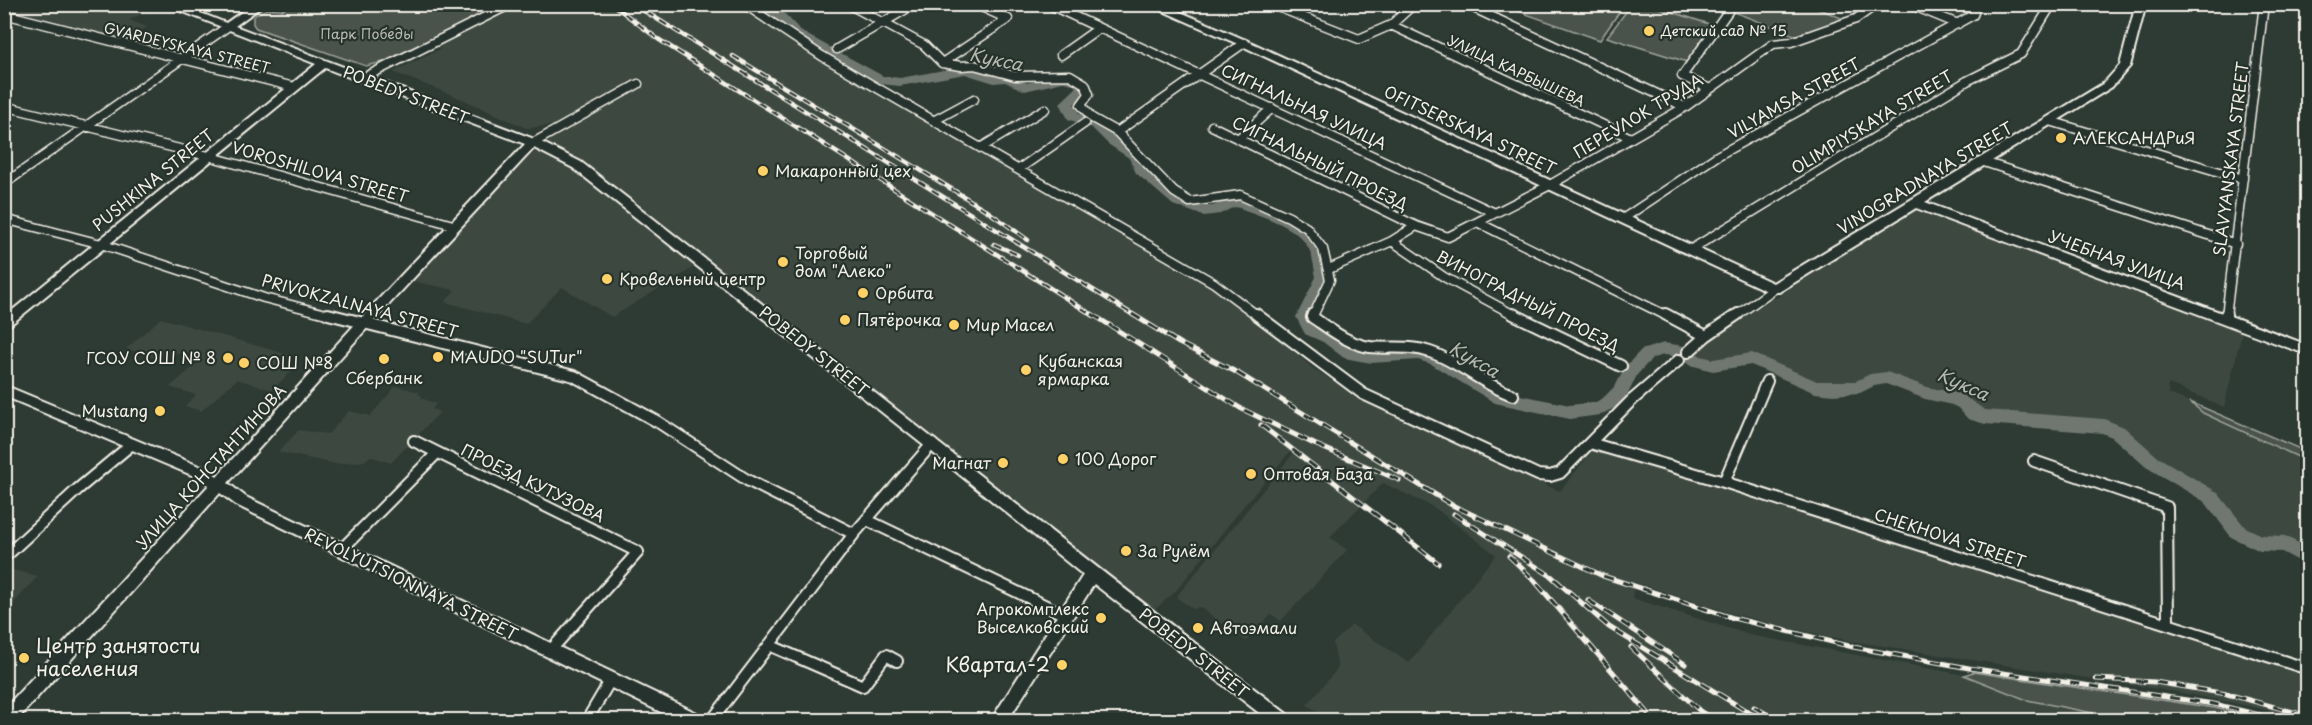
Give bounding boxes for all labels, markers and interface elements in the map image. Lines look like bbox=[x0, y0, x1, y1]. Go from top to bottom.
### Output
street label: GVARDEYSKAYA STREET bbox=[102, 17, 273, 78]
place label: Детский сад № 15 bbox=[1660, 20, 1787, 41]
park label: Парк Победы bbox=[320, 23, 414, 44]
marker: Детский сад № 15 bbox=[1642, 24, 1656, 38]
street label: УЛИЦА КАРБЫШЕВА bbox=[1444, 29, 1588, 112]
water label: Кукса bbox=[967, 40, 1026, 77]
street label: VILYAMSA STREET bbox=[1723, 51, 1864, 144]
street label: СИГНАЛЬНАЯ УЛИЦА bbox=[1218, 57, 1391, 155]
street label: POBEDY STREET bbox=[340, 59, 473, 129]
street label: SLAVYANSKAYA STREET bbox=[2206, 60, 2254, 258]
street label: OLIMPIYSKAYA STREET bbox=[1786, 63, 1957, 179]
street label: ПЕРЕУЛОК ТРУДА bbox=[1568, 67, 1707, 163]
street label: OFITSERSKAYA STREET bbox=[1380, 79, 1560, 180]
street label: СИГНАЛЬНЫЙ ПРОЕЗД bbox=[1229, 109, 1412, 215]
street label: VINOGRADNAYA STREET bbox=[1832, 115, 2017, 239]
street label: PUSHKINA STREET bbox=[86, 122, 218, 236]
place label: АЛЕКСАНДРиЯ bbox=[2073, 125, 2195, 149]
marker: АЛЕКСАНДРиЯ bbox=[2054, 131, 2068, 145]
street label: VOROSHILOVA STREET bbox=[229, 134, 411, 208]
place label: Макаронный цех bbox=[775, 158, 911, 182]
marker: Макаронный цех bbox=[756, 164, 770, 178]
street label: УЧЕБНАЯ УЛИЦА bbox=[2046, 223, 2189, 295]
place label: Торговый дом "Алеко" bbox=[795, 240, 892, 282]
street label: ВИНОГРАДНЫЙ ПРОЕЗД bbox=[1433, 243, 1624, 357]
marker: Торговый дом "Алеко" bbox=[776, 255, 790, 269]
place label: Кровельный центр bbox=[619, 266, 766, 290]
street label: PRIVOKZALNAYA STREET bbox=[259, 267, 461, 343]
marker: Кровельный центр bbox=[600, 272, 614, 286]
place label: Орбита bbox=[875, 280, 934, 304]
marker: Орбита bbox=[856, 286, 870, 300]
street label: POBEDY STREET bbox=[755, 300, 875, 401]
place label: Пятёрочка bbox=[857, 307, 942, 331]
place label: Мир Масел bbox=[966, 312, 1054, 336]
marker: Пятёрочка bbox=[838, 313, 852, 327]
marker: Мир Масел bbox=[947, 318, 961, 332]
water label: Кукса bbox=[1445, 334, 1505, 384]
place label: MAUDO "SUTur" bbox=[450, 344, 583, 368]
place label: ГСОУ СОШ № 8 bbox=[86, 345, 216, 369]
place label: Кубанская ярмарка bbox=[1038, 348, 1123, 390]
place label: СОШ №8 bbox=[256, 350, 333, 374]
marker: MAUDO "SUTur" bbox=[431, 350, 445, 364]
marker: ГСОУ СОШ № 8 bbox=[221, 351, 235, 365]
marker: Сбербанк bbox=[377, 352, 391, 366]
marker: СОШ №8 bbox=[237, 356, 251, 370]
water label: Кукса bbox=[1934, 360, 1994, 407]
marker: Кубанская ярмарка bbox=[1019, 363, 1033, 377]
place label: Сбербанк bbox=[345, 365, 423, 389]
street label: УЛИЦА КОНСТАНТИНОВА bbox=[130, 378, 291, 554]
place label: Mustang bbox=[81, 398, 148, 422]
marker: Mustang bbox=[153, 404, 167, 418]
street label: ПРОЕЗД КУТУЗОВА bbox=[458, 437, 610, 528]
place label: 100 Дорог bbox=[1075, 446, 1157, 470]
place label: Магнат bbox=[932, 450, 992, 474]
marker: 100 Дорог bbox=[1056, 452, 1070, 466]
marker: Магнат bbox=[996, 456, 1010, 470]
place label: Оптовая База bbox=[1263, 461, 1373, 485]
marker: Оптовая База bbox=[1244, 467, 1258, 481]
street label: CHEKHOVA STREET bbox=[1872, 501, 2029, 573]
street label: REVOLYUTSIONNAYA STREET bbox=[301, 521, 522, 645]
place label: За Рулём bbox=[1137, 538, 1210, 562]
marker: За Рулём bbox=[1119, 544, 1133, 558]
place label: Агрокомплекс Выселковский bbox=[976, 596, 1089, 638]
street label: POBEDY STREET bbox=[1135, 602, 1255, 703]
marker: Агрокомплекс Выселковский bbox=[1094, 611, 1108, 625]
place label: Автоэмали bbox=[1210, 615, 1297, 639]
marker: Автоэмали bbox=[1191, 621, 1205, 635]
place label: Центр занятости населения bbox=[36, 630, 200, 683]
place label: Квартал-2 bbox=[946, 649, 1050, 679]
marker: Центр занятости населения bbox=[17, 651, 31, 665]
marker: Квартал-2 bbox=[1055, 658, 1069, 672]

